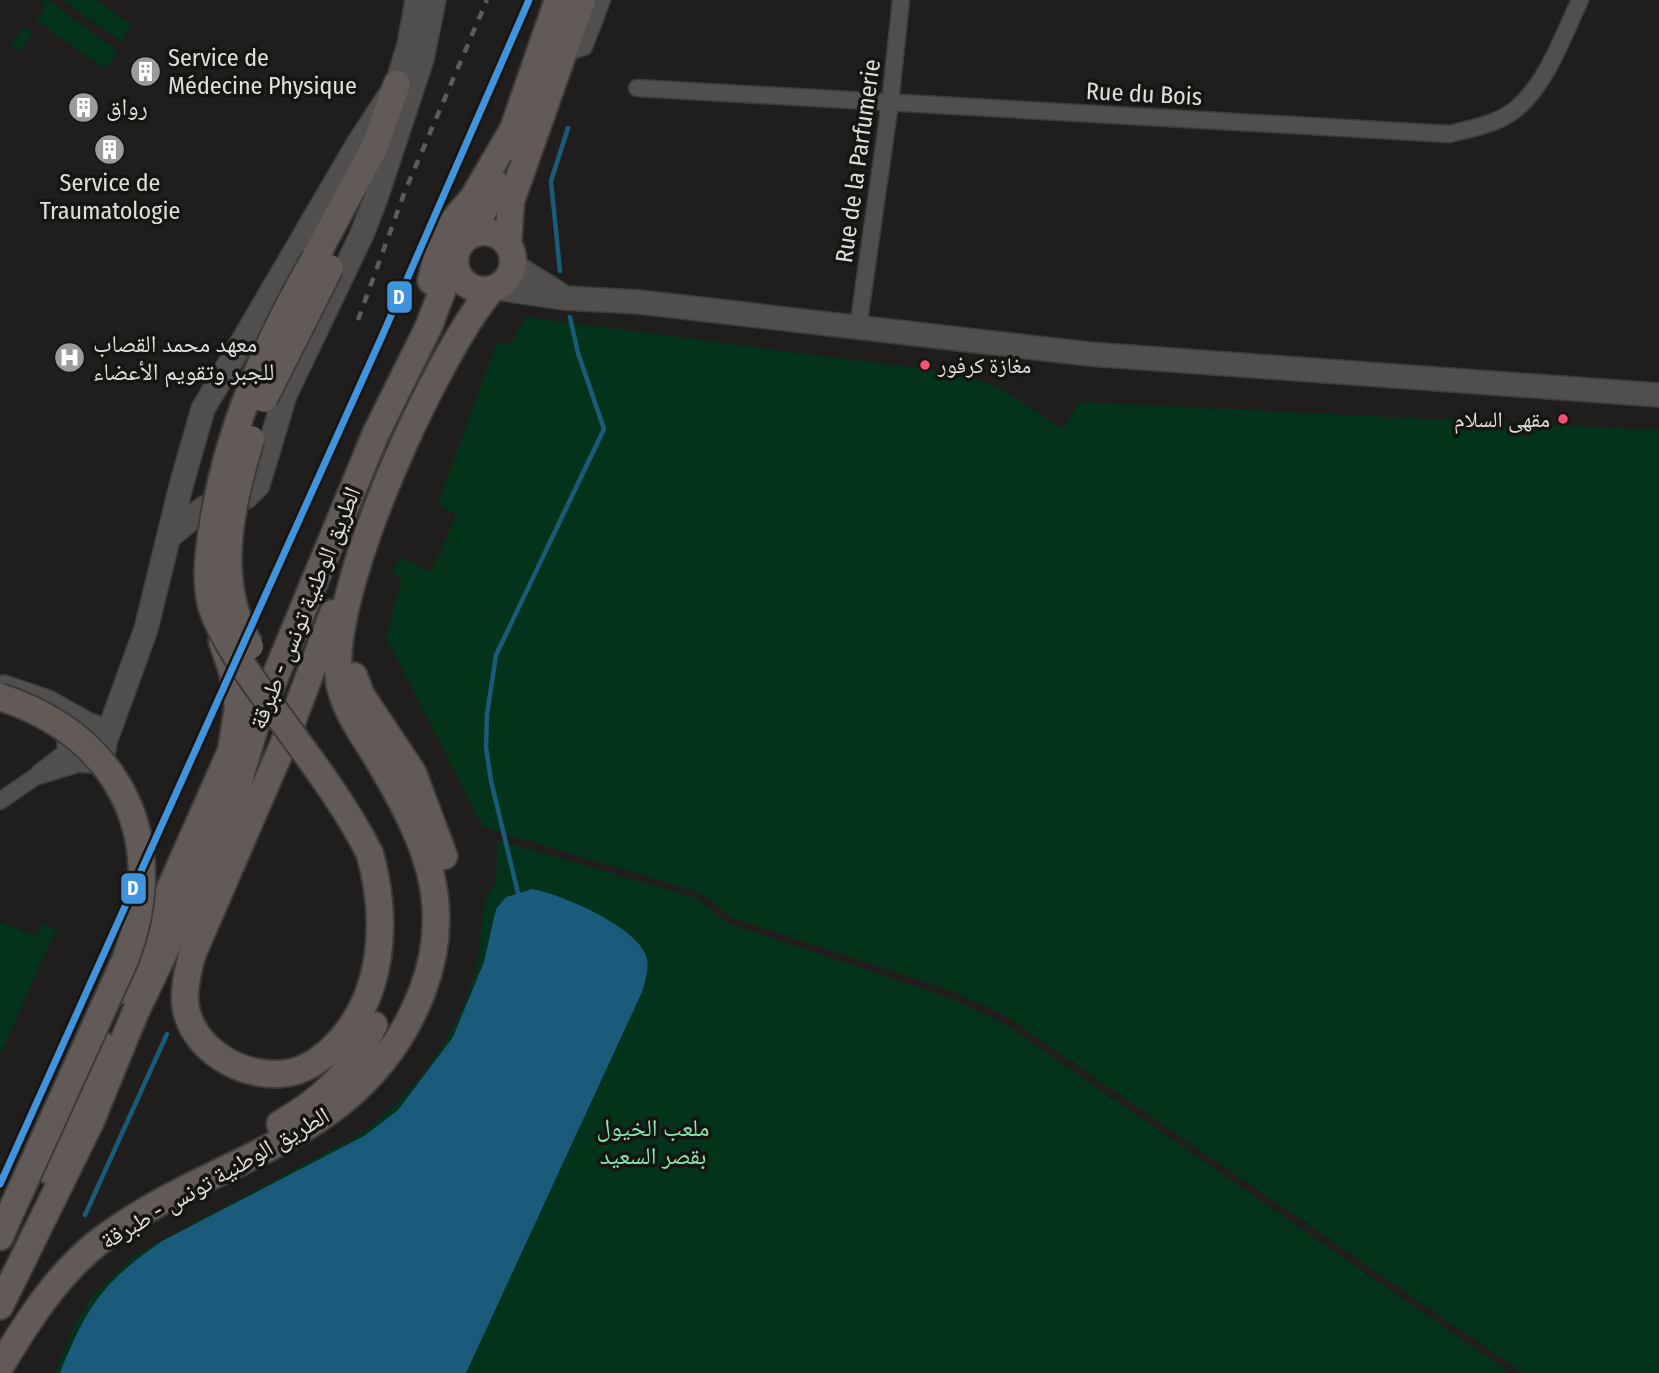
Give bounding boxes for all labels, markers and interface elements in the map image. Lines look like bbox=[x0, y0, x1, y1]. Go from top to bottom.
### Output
place label: Service de Médecine Physique bbox=[168, 44, 357, 100]
building icon: Service de Médecine Physique bbox=[128, 55, 162, 89]
street label: Rue de la Parfumerie bbox=[830, 58, 886, 264]
street label: Rue du Bois bbox=[1085, 77, 1203, 111]
building icon: رواق bbox=[66, 90, 100, 124]
place label: رواق bbox=[106, 93, 148, 121]
building icon: Service de Traumatologie bbox=[93, 132, 127, 166]
place label: Service de Traumatologie bbox=[40, 169, 180, 225]
line badge: D bbox=[386, 280, 413, 314]
text: D bbox=[393, 286, 405, 309]
place label: معهد محمد القصاب للجبر وتقويم الأعضاء bbox=[93, 330, 274, 388]
hospital icon: معهد محمد القصاب للجبر وتقويم الأعضاء bbox=[53, 341, 87, 375]
place label: مغازة كرفور bbox=[937, 352, 1031, 379]
marker: مغازة كرفور bbox=[918, 358, 932, 372]
place label: مقهى السلام bbox=[1454, 406, 1550, 434]
marker: مقهى السلام bbox=[1556, 412, 1570, 426]
street label: الطريق الوطنية تونس - طبرقة bbox=[244, 483, 366, 733]
line badge: D bbox=[120, 872, 147, 905]
text: D bbox=[127, 877, 139, 900]
street label: الطريق الوطنية تونس - طبرقة bbox=[96, 1101, 334, 1255]
park label: ملعب الخيول بقصر السعيد bbox=[597, 1114, 709, 1170]

